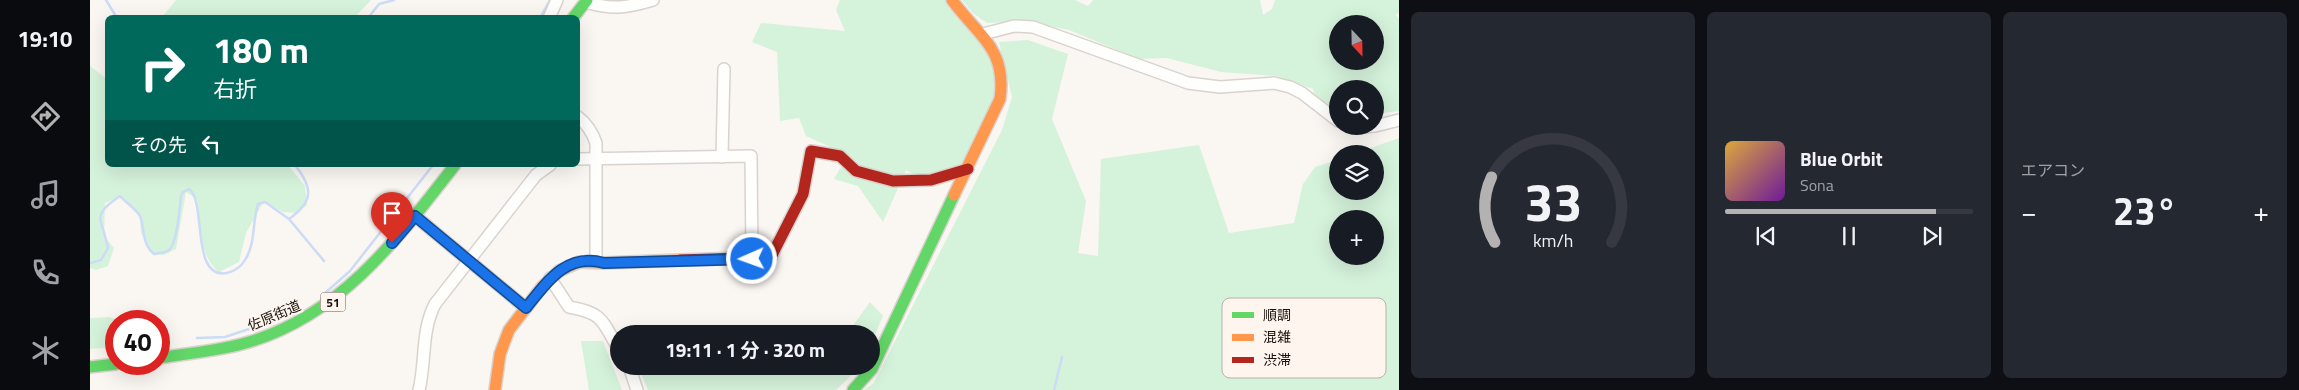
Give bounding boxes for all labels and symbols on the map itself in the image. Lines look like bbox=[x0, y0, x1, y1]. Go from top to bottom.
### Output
north arrow bbox=[1329, 15, 1384, 70]
pin bbox=[371, 192, 413, 243]
position arrow bbox=[725, 232, 777, 284]
road number: 51 bbox=[320, 292, 346, 312]
street label: 佐原街道 bbox=[244, 294, 304, 336]
legend bbox=[1222, 298, 1386, 378]
text: 順調 bbox=[1263, 304, 1291, 325]
speed limit sign: 40 bbox=[105, 310, 170, 375]
text: 混雑 bbox=[1263, 326, 1291, 347]
text: 渋滞 bbox=[1263, 349, 1291, 370]

